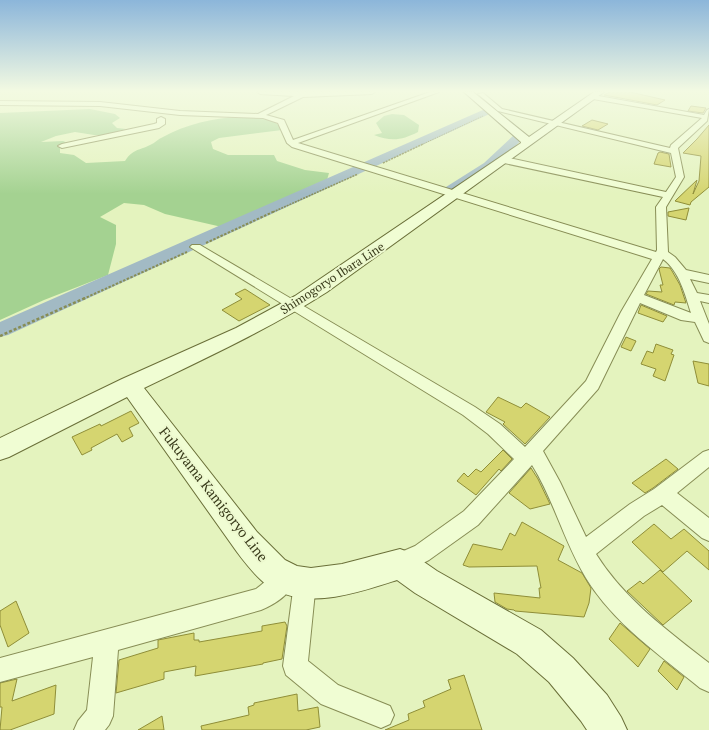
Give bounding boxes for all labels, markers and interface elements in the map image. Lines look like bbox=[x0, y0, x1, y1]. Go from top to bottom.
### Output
street label: Shimogoryo Ibara Line bbox=[277, 239, 387, 317]
street label: Fukuyama Kamigoryo Line bbox=[155, 423, 273, 565]

